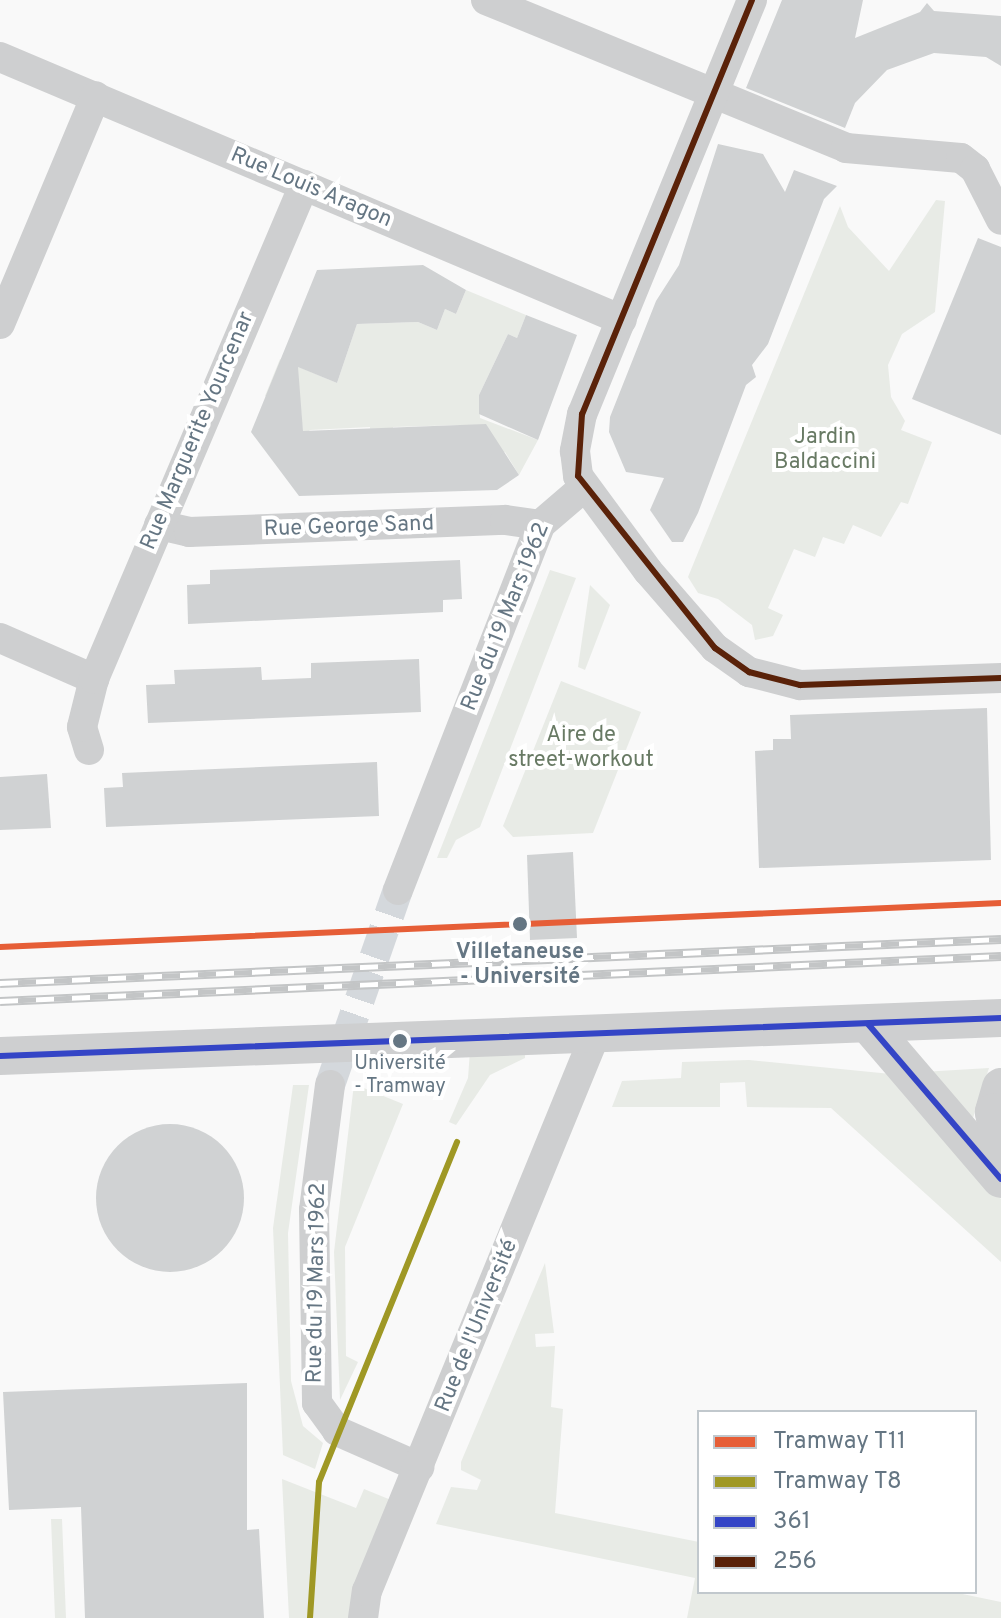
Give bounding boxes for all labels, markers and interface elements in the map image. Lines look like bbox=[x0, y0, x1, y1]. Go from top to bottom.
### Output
street label: Rue Louis Aragon bbox=[226, 142, 396, 234]
street label: Rue Marguerite Yourcenar bbox=[136, 307, 260, 555]
park label: Jardin Baldaccini bbox=[774, 424, 876, 476]
street label: Rue George Sand bbox=[263, 511, 435, 543]
street label: Rue du 19 Mars 1962 bbox=[456, 519, 556, 715]
park label: Aire de street-workout bbox=[508, 722, 654, 774]
marker: Villetaneuse - Université bbox=[509, 913, 531, 935]
place label: Villetaneuse - Université bbox=[456, 939, 584, 990]
marker: Université - Tramway bbox=[392, 1033, 408, 1049]
place label: Université - Tramway bbox=[354, 1052, 446, 1099]
street label: Rue du 19 Mars 1962 bbox=[302, 1182, 332, 1384]
street label: Rue de l'Université bbox=[430, 1236, 524, 1416]
legend bbox=[697, 1410, 977, 1594]
text: Tramway T11 bbox=[773, 1427, 906, 1457]
text: Tramway T8 bbox=[773, 1467, 902, 1497]
text: 361 bbox=[773, 1507, 811, 1537]
text: 256 bbox=[773, 1547, 817, 1577]

